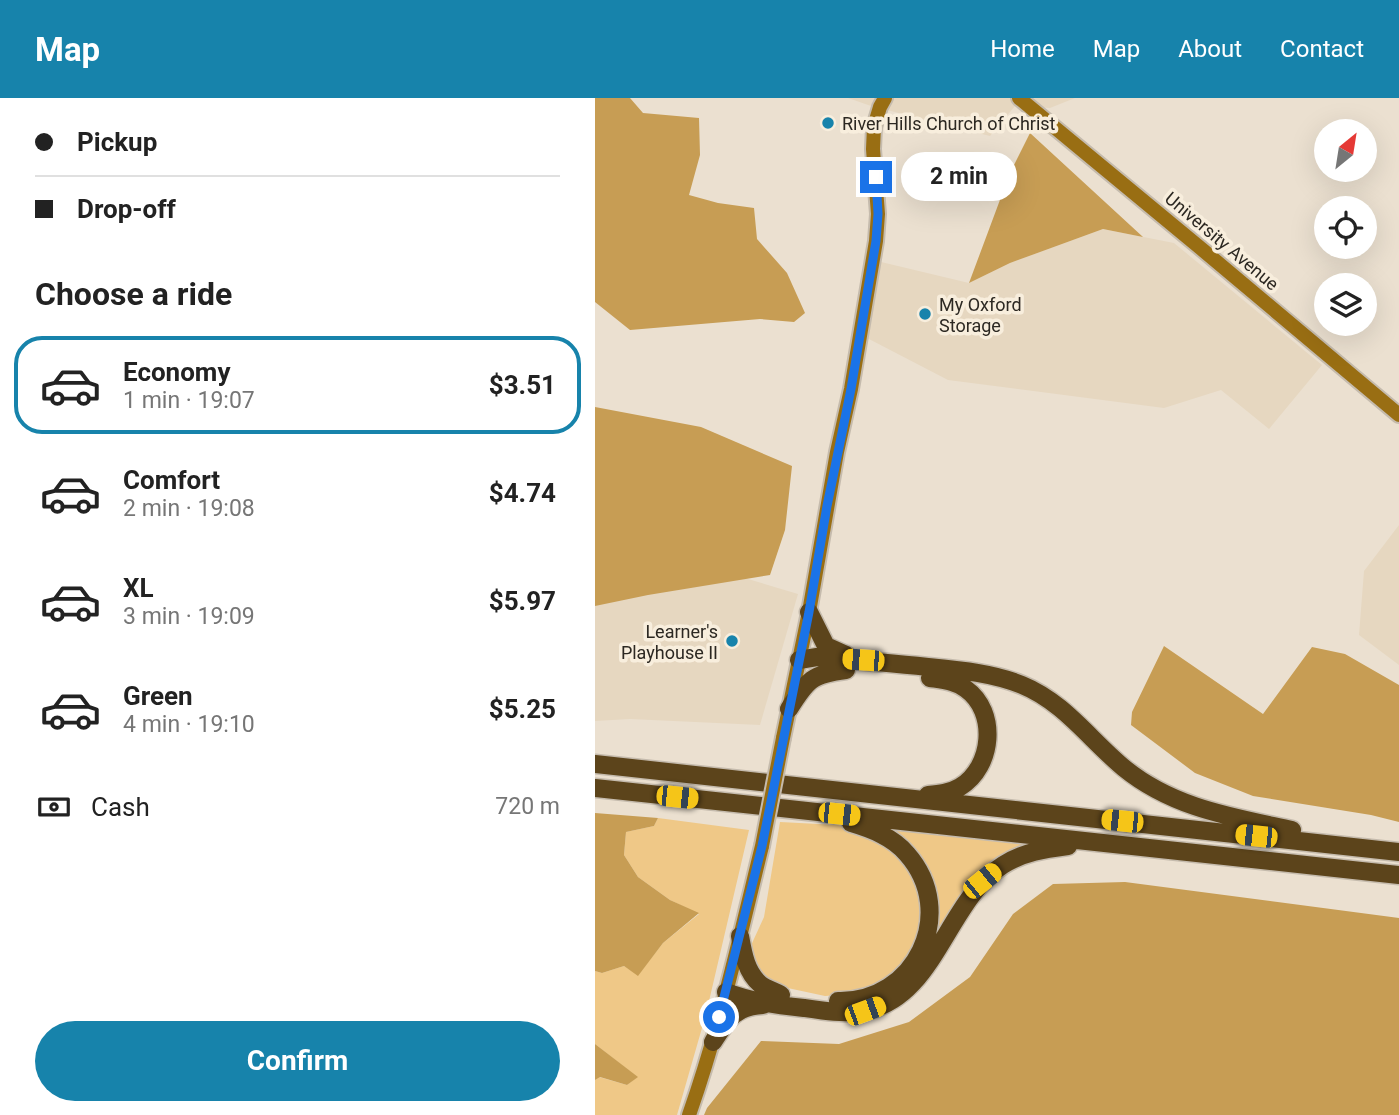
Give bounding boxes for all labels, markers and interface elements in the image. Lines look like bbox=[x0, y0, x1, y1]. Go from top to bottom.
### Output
text: Map bbox=[35, 30, 100, 69]
text: Home bbox=[990, 35, 1055, 63]
text: Map bbox=[1093, 35, 1140, 63]
text: About bbox=[1178, 35, 1242, 63]
text: Contact bbox=[1280, 35, 1364, 63]
place label: River Hills Church of Christ bbox=[842, 113, 1056, 134]
marker: River Hills Church of Christ bbox=[820, 115, 836, 131]
north arrow bbox=[1314, 119, 1377, 182]
map controls bbox=[1314, 119, 1377, 336]
text: Pickup bbox=[77, 127, 157, 157]
callout: 2 min bbox=[901, 153, 1016, 202]
route end bbox=[860, 161, 892, 193]
text: 2 min bbox=[930, 163, 988, 190]
street label: University Avenue bbox=[1161, 187, 1283, 295]
text: Drop-off bbox=[77, 194, 176, 224]
button: locate bbox=[1314, 196, 1377, 259]
button: layers bbox=[1314, 273, 1377, 336]
text: Choose a ride bbox=[35, 275, 232, 313]
place label: My Oxford Storage bbox=[939, 294, 1022, 336]
marker: My Oxford Storage bbox=[917, 306, 933, 322]
icon: car bbox=[39, 354, 102, 417]
text: Economy bbox=[123, 357, 230, 387]
text: $3.51 bbox=[489, 370, 556, 400]
text: 1 min · 19:07 bbox=[123, 387, 255, 414]
icon: car bbox=[39, 462, 102, 525]
text: Comfort bbox=[123, 465, 220, 495]
text: $4.74 bbox=[489, 478, 556, 508]
text: 2 min · 19:08 bbox=[123, 495, 255, 522]
icon: car bbox=[39, 570, 102, 633]
text: XL bbox=[123, 573, 154, 603]
text: $5.97 bbox=[489, 586, 556, 616]
text: 3 min · 19:09 bbox=[123, 603, 255, 630]
place label: Learner's Playhouse II bbox=[621, 621, 718, 663]
marker: Learner's Playhouse II bbox=[724, 633, 740, 649]
car bbox=[842, 648, 885, 672]
icon: car bbox=[39, 678, 102, 741]
text: Green bbox=[123, 681, 193, 711]
text: $5.25 bbox=[489, 694, 556, 724]
text: 4 min · 19:10 bbox=[123, 711, 255, 738]
car bbox=[656, 784, 699, 810]
icon: cash bbox=[35, 788, 73, 826]
text: Cash bbox=[91, 792, 150, 822]
text: 720 m bbox=[495, 793, 560, 820]
car bbox=[818, 801, 861, 827]
car bbox=[1101, 808, 1144, 834]
car bbox=[1235, 823, 1278, 849]
car bbox=[960, 860, 1005, 902]
car bbox=[842, 994, 889, 1028]
route start bbox=[703, 1001, 735, 1033]
button: Confirm bbox=[35, 1021, 560, 1101]

